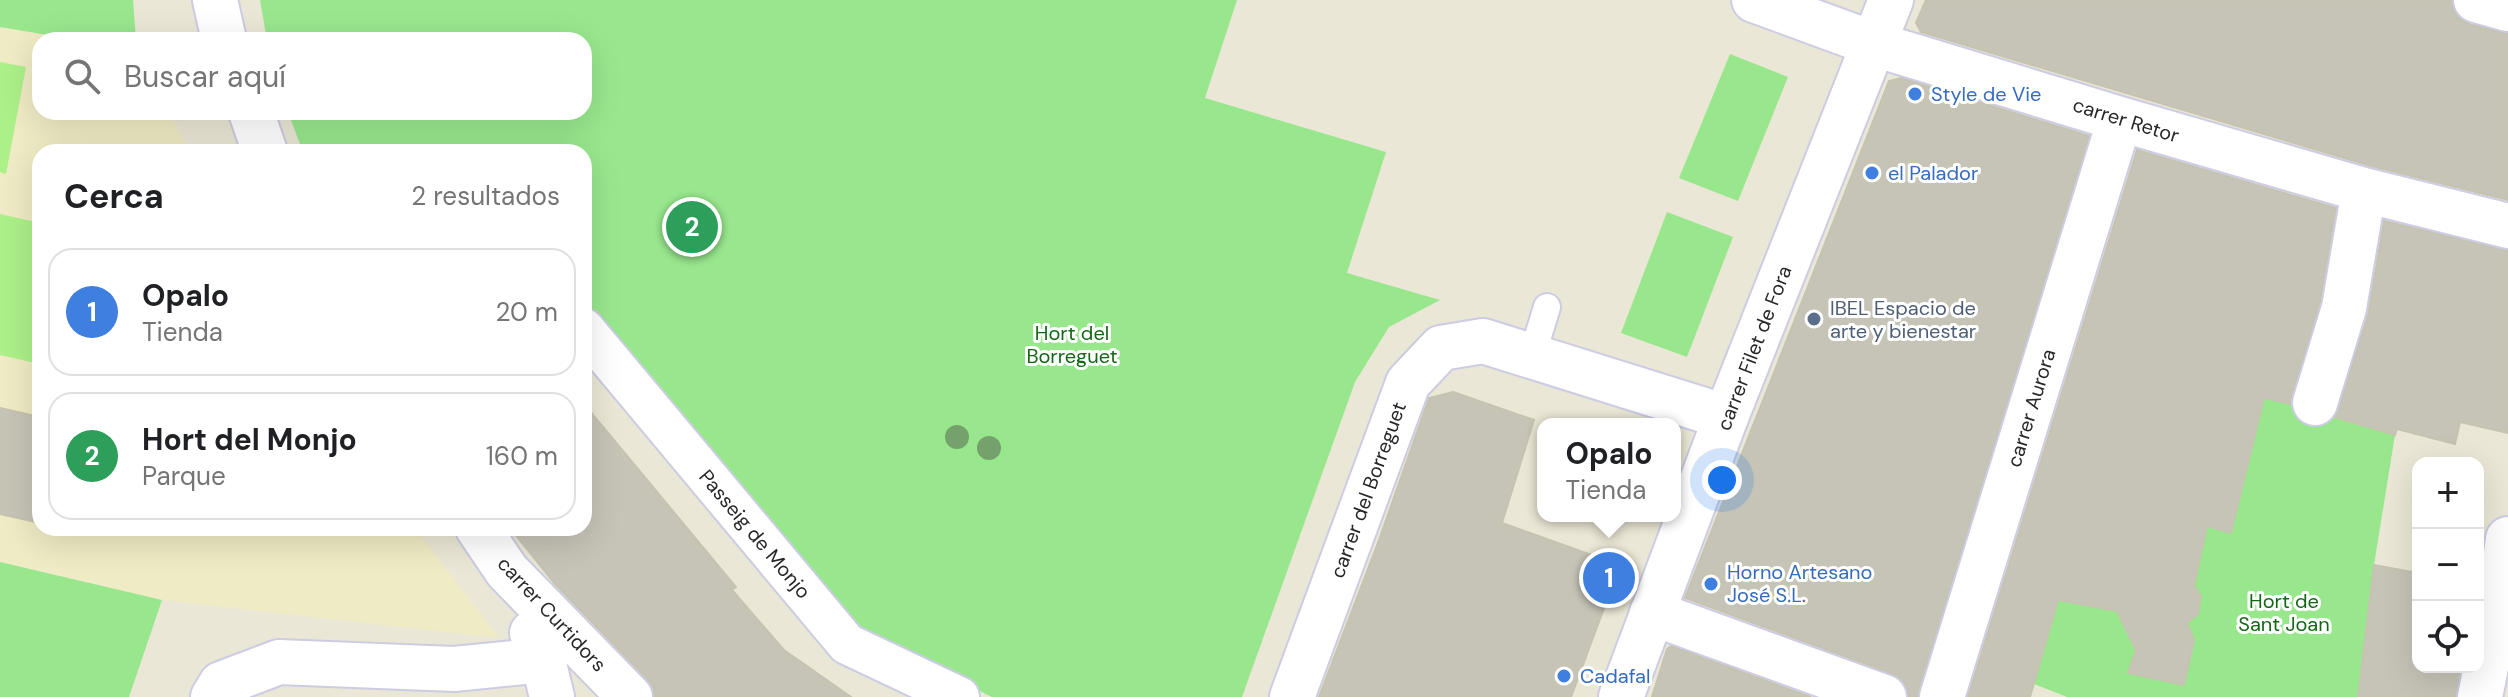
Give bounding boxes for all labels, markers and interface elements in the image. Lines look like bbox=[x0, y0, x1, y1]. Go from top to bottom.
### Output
search box bbox=[32, 32, 592, 120]
icon: search bbox=[60, 54, 104, 98]
text: Buscar aquí bbox=[124, 57, 286, 96]
place label: Style de Vie bbox=[1931, 81, 2041, 107]
marker: Style de Vie bbox=[1906, 85, 1924, 103]
street label: carrer Retor bbox=[2070, 91, 2182, 149]
place label: el Palador bbox=[1888, 160, 1978, 186]
marker: el Palador bbox=[1863, 164, 1881, 182]
text: Cerca bbox=[64, 174, 164, 219]
text: 2 resultados bbox=[411, 179, 560, 213]
pin: 2 bbox=[666, 197, 718, 257]
street label: carrer Filet de Fora bbox=[1711, 262, 1797, 434]
text: Opalo bbox=[142, 276, 229, 315]
text: 1 bbox=[87, 295, 97, 329]
text: 20 m bbox=[495, 295, 558, 329]
place label: IBEL Espacio de arte y bienestar bbox=[1830, 295, 1976, 344]
marker: IBEL Espacio de arte y bienestar bbox=[1805, 310, 1823, 328]
text: Tienda bbox=[142, 315, 223, 349]
park label: Hort del Borreguet bbox=[1026, 320, 1118, 369]
street label: carrer Aurora bbox=[2001, 346, 2061, 470]
street label: carrer del Borreguet bbox=[1324, 398, 1412, 582]
popup bbox=[1537, 418, 1681, 522]
text: Hort del Monjo bbox=[142, 420, 357, 459]
text: Opalo bbox=[1565, 434, 1653, 473]
text: 2 bbox=[84, 439, 100, 473]
text: 160 m bbox=[486, 439, 558, 473]
map controls bbox=[2412, 457, 2484, 673]
button: + bbox=[2412, 457, 2484, 529]
text: Parque bbox=[142, 459, 226, 493]
your location bbox=[1702, 460, 1742, 500]
street label: Passeig de Monjo bbox=[693, 464, 817, 604]
text: Tienda bbox=[1565, 473, 1646, 507]
button: − bbox=[2412, 529, 2484, 601]
pin: 1 bbox=[1583, 548, 1635, 608]
street label: carrer Curtidors bbox=[492, 551, 612, 677]
place label: Horno Artesano José S.L. bbox=[1727, 559, 1872, 608]
marker: Horno Artesano José S.L. bbox=[1702, 575, 1720, 593]
park label: Hort de Sant Joan bbox=[2238, 588, 2330, 637]
button: locate bbox=[2412, 601, 2484, 673]
place label: Cadafal bbox=[1580, 663, 1650, 689]
marker: Cadafal bbox=[1555, 667, 1573, 685]

